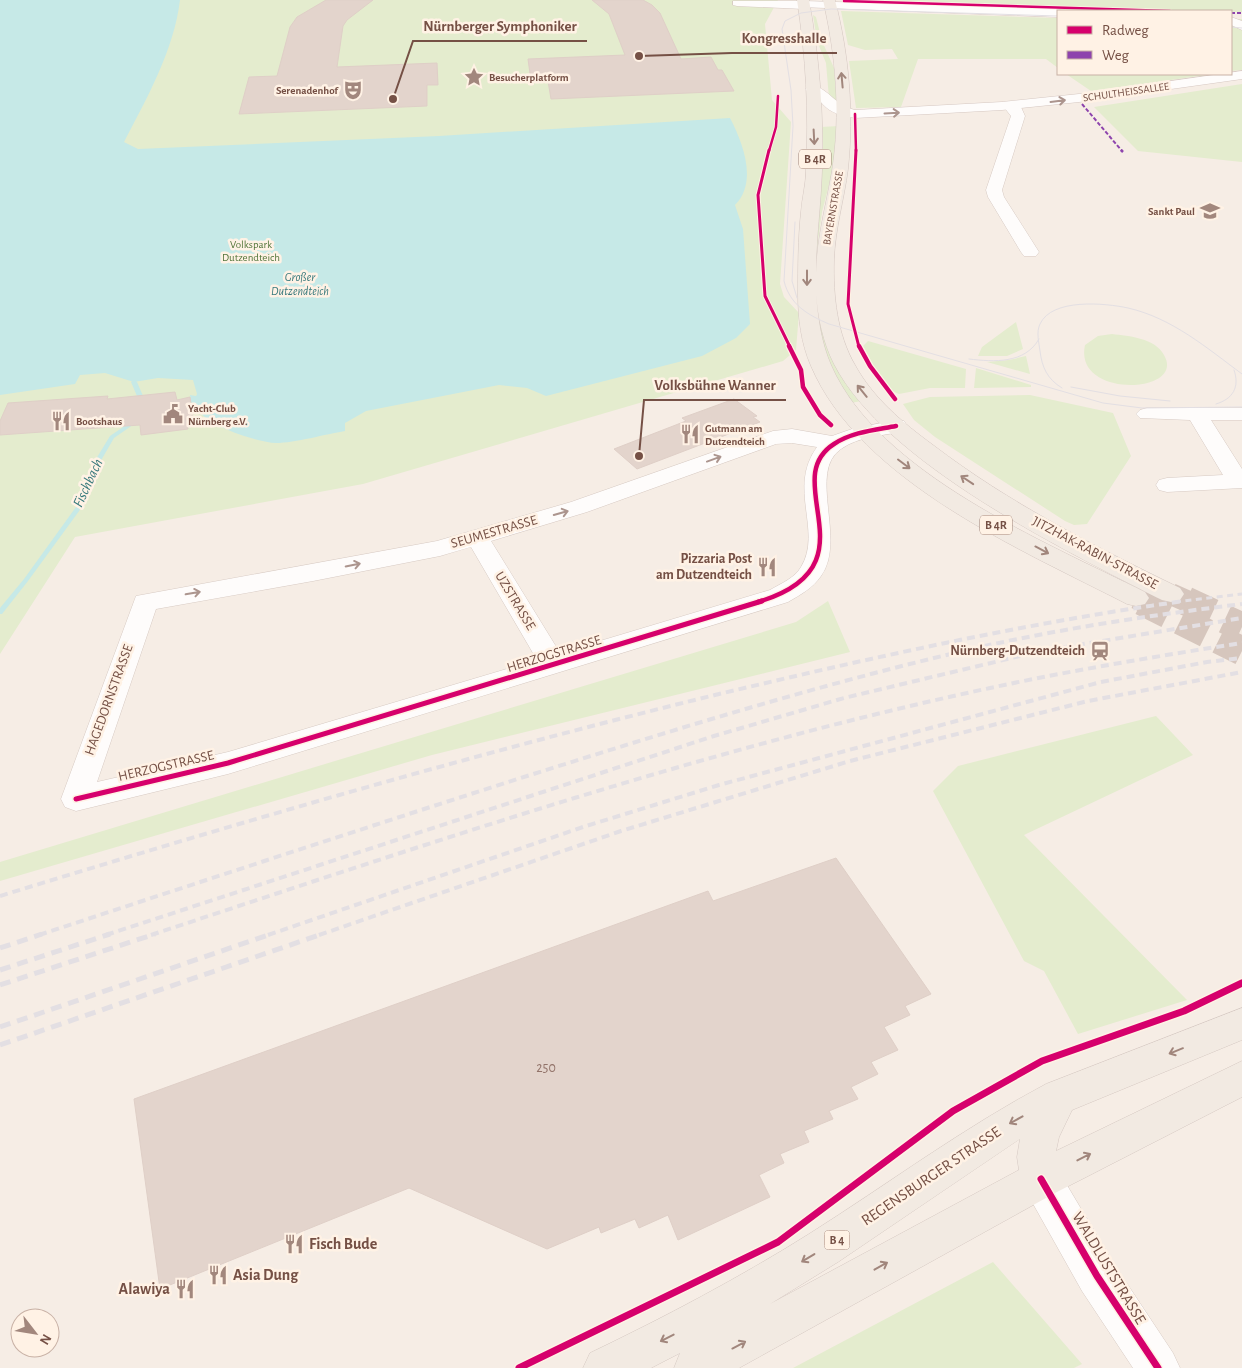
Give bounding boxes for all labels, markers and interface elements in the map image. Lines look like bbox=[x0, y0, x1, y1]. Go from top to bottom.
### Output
legend bbox=[1057, 10, 1232, 75]
callout: Nürnberger Symphoniker bbox=[413, 11, 587, 41]
text: Nürnberger Symphoniker bbox=[423, 19, 578, 34]
callout: Kongresshalle bbox=[732, 23, 837, 53]
text: Radweg bbox=[1102, 23, 1149, 38]
text: Kongresshalle bbox=[741, 31, 827, 46]
text: Weg bbox=[1102, 48, 1130, 63]
place icon: Besucherplatform bbox=[463, 66, 485, 88]
place label: Besucherplatform bbox=[489, 72, 569, 83]
one-way arrow bbox=[837, 73, 846, 89]
theatre icon: Serenadenhof bbox=[342, 79, 364, 101]
street label: SCHULTHEISSALLEE bbox=[1082, 80, 1171, 104]
place label: Serenadenhof bbox=[276, 85, 339, 96]
one-way arrow bbox=[1050, 96, 1066, 106]
one-way arrow bbox=[883, 108, 899, 117]
one-way arrow bbox=[810, 129, 819, 145]
road number: B 4R bbox=[799, 150, 831, 168]
street label: BAYERNSTRASSE bbox=[821, 169, 845, 246]
school or university icon: Sankt Paul bbox=[1199, 200, 1221, 222]
place label: Sankt Paul bbox=[1148, 206, 1195, 217]
park label: Volkspark Dutzendteich bbox=[222, 239, 280, 263]
one-way arrow bbox=[802, 270, 812, 286]
water label: Großer Dutzendteich bbox=[271, 271, 329, 297]
callout: Volksbühne Wanner bbox=[644, 370, 786, 400]
text: Volksbühne Wanner bbox=[654, 378, 776, 393]
one-way arrow bbox=[856, 385, 867, 398]
public building icon: Yacht-Club Nürnberg e.V. bbox=[162, 403, 184, 425]
place label: Yacht-Club Nürnberg e.V. bbox=[188, 403, 248, 427]
restaurant icon: Bootshaus bbox=[50, 410, 72, 432]
place label: Bootshaus bbox=[76, 416, 122, 427]
restaurant icon: Gutmann am Dutzendteich bbox=[679, 423, 701, 445]
place label: Gutmann am Dutzendteich bbox=[705, 423, 765, 447]
one-way arrow bbox=[706, 454, 721, 463]
water label: Fischbach bbox=[70, 456, 106, 510]
one-way arrow bbox=[897, 459, 910, 470]
one-way arrow bbox=[960, 475, 974, 485]
one-way arrow bbox=[552, 507, 568, 517]
street label: SEUMESTRASSE bbox=[449, 513, 539, 551]
street label: JITZHAK-RABIN-STRASSE bbox=[1030, 514, 1160, 592]
road number: B 4R bbox=[980, 516, 1012, 534]
one-way arrow bbox=[1034, 546, 1049, 555]
place label: Pizzaria Post am Dutzendteich bbox=[656, 552, 752, 582]
restaurant icon: Pizzaria Post am Dutzendteich bbox=[756, 556, 778, 578]
one-way arrow bbox=[344, 560, 360, 569]
street label: UZSTRASSE bbox=[492, 569, 538, 633]
one-way arrow bbox=[184, 588, 200, 598]
street label: HERZOGSTRASSE bbox=[505, 633, 603, 675]
station icon: Nürnberg-Dutzendteich bbox=[1089, 640, 1111, 662]
street label: HAGEDORNSTRASSE bbox=[82, 642, 136, 757]
place label: Nürnberg-Dutzendteich bbox=[950, 644, 1085, 658]
street label: HERZOGSTRASSE bbox=[117, 748, 215, 784]
one-way arrow bbox=[1168, 1048, 1183, 1057]
house number: 250 bbox=[536, 1061, 556, 1075]
one-way arrow bbox=[1009, 1115, 1023, 1125]
street label: REGENSBURGER STRASSE bbox=[858, 1123, 1004, 1229]
one-way arrow bbox=[1076, 1152, 1091, 1161]
street label: WALDLUSTSTRASSE bbox=[1069, 1209, 1149, 1327]
road number: B 4 bbox=[824, 1230, 850, 1250]
restaurant icon: Fisch Bude bbox=[283, 1233, 305, 1255]
place label: Fisch Bude bbox=[309, 1236, 378, 1252]
one-way arrow bbox=[801, 1254, 815, 1264]
one-way arrow bbox=[873, 1261, 888, 1271]
restaurant icon: Asia Dung bbox=[207, 1264, 229, 1286]
place label: Asia Dung bbox=[233, 1267, 299, 1283]
restaurant icon: Alawiya bbox=[174, 1278, 196, 1300]
place label: Alawiya bbox=[118, 1281, 170, 1298]
north arrow bbox=[10, 1308, 60, 1358]
text: N bbox=[37, 1331, 54, 1347]
one-way arrow bbox=[659, 1333, 674, 1343]
one-way arrow bbox=[731, 1340, 746, 1350]

